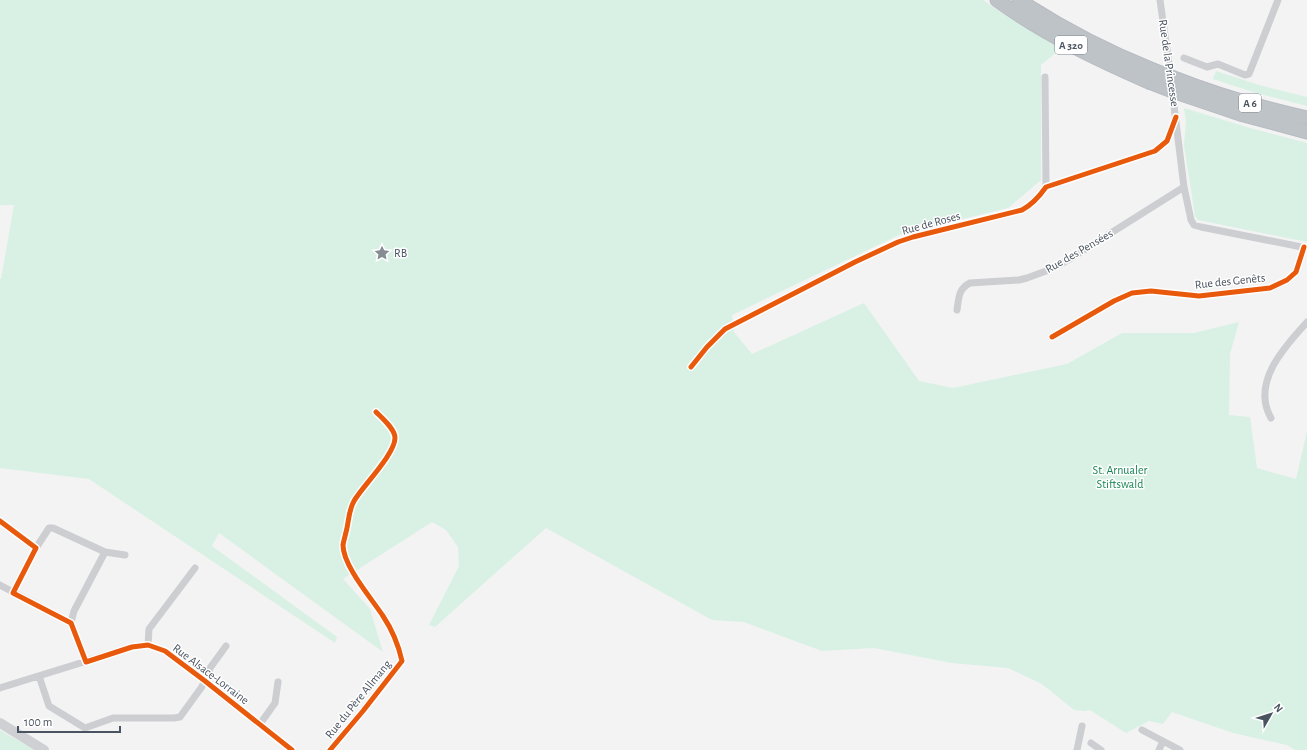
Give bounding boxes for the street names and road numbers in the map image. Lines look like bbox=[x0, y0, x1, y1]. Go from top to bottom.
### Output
street label: Rue de la Princesse bbox=[1157, 19, 1181, 107]
road number: A 320 bbox=[1055, 36, 1087, 54]
road number: A 6 bbox=[1239, 94, 1261, 112]
street label: Rue de Roses bbox=[900, 209, 962, 237]
street label: Rue des Pensées bbox=[1043, 227, 1115, 275]
street label: Rue des Genêts bbox=[1194, 271, 1266, 291]
street label: Rue Alsace-Lorraine bbox=[171, 642, 251, 706]
street label: Rue du Père Allmang bbox=[323, 657, 393, 740]

